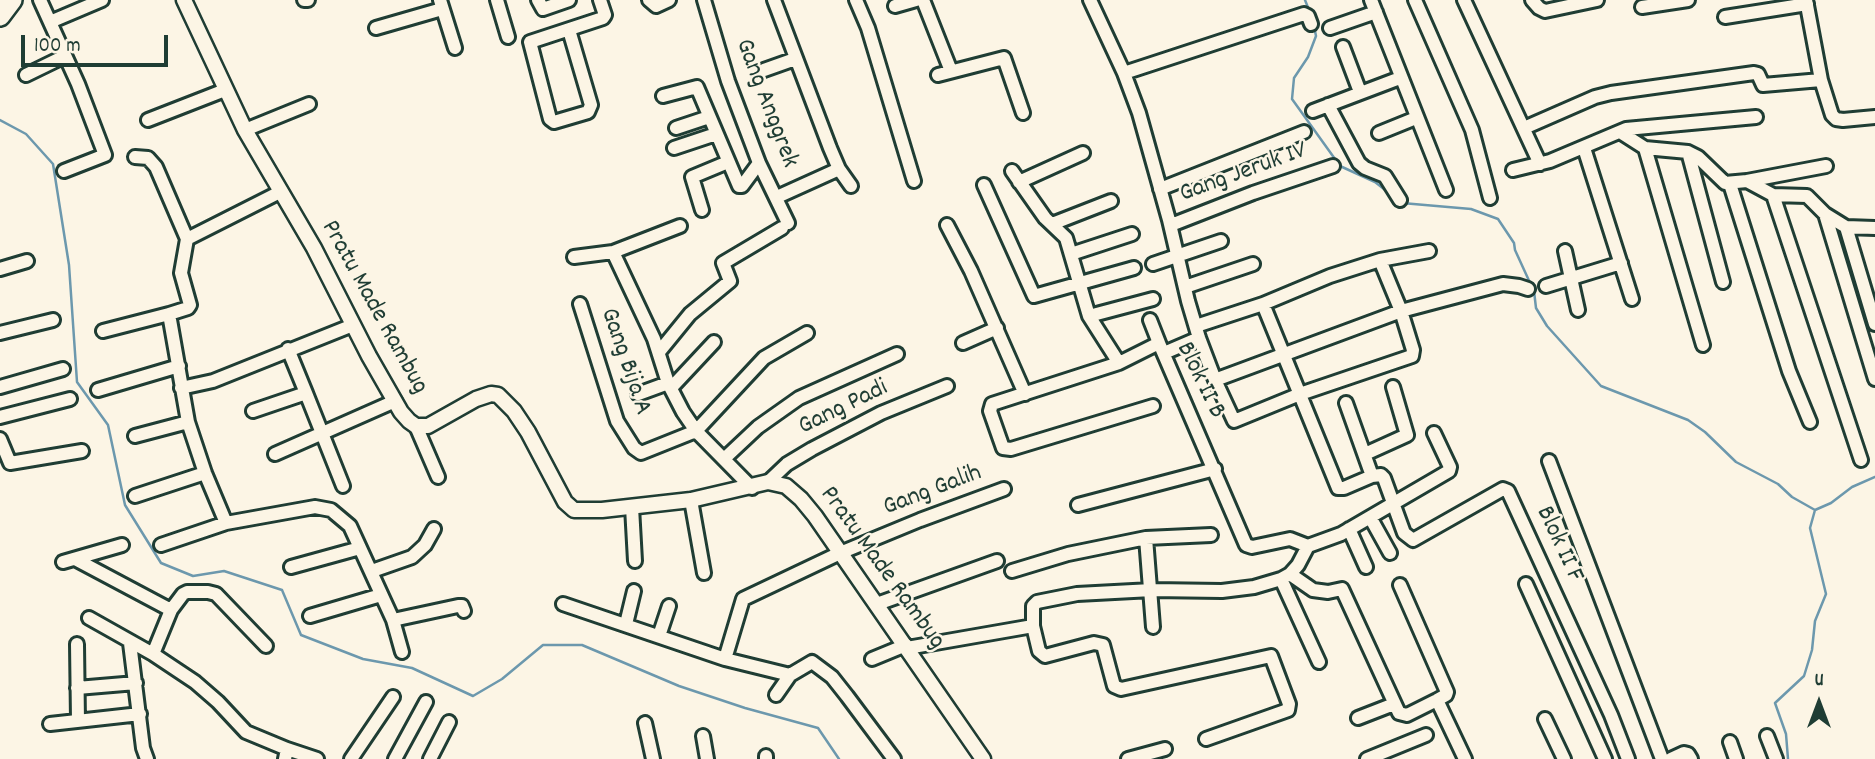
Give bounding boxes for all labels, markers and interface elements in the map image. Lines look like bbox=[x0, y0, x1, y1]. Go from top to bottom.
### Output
scale bar bbox=[24, 21, 172, 65]
text: 100 m bbox=[34, 32, 81, 62]
street label: Gang Anggrek bbox=[726, 35, 804, 173]
street label: Gang Jeruk IV bbox=[1176, 136, 1312, 212]
street label: Pratu Made Rambug bbox=[312, 216, 434, 400]
street label: Gang Bija A bbox=[591, 304, 657, 420]
street label: Blok II B bbox=[1167, 338, 1231, 424]
street label: Gang Padi bbox=[794, 374, 894, 444]
street label: Gang Galih bbox=[879, 459, 987, 525]
street label: Pratu Made Rambug bbox=[811, 481, 951, 657]
street label: Blok II F bbox=[1527, 502, 1589, 588]
north arrow bbox=[1784, 668, 1854, 738]
text: U bbox=[1814, 668, 1824, 695]

